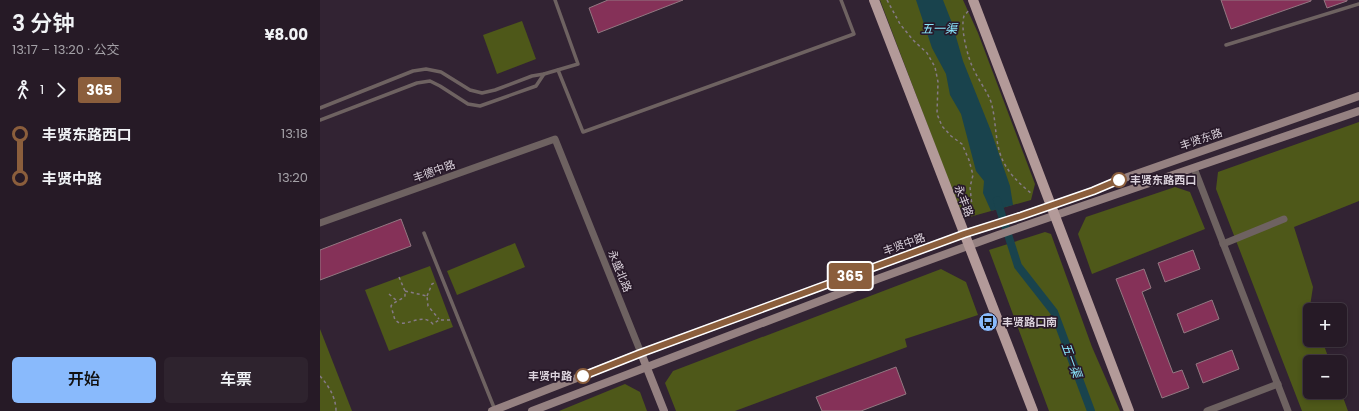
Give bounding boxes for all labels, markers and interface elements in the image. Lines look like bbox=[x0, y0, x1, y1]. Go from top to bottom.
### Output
text: 3 分钟 bbox=[12, 8, 74, 39]
water label: 五一渠 bbox=[921, 20, 959, 37]
text: ¥8.00 bbox=[264, 24, 308, 45]
text: 13:17 – 13:20 · 公交 bbox=[12, 40, 120, 59]
icon: walk bbox=[12, 79, 34, 101]
icon: forward bbox=[50, 79, 72, 101]
text: 1 bbox=[40, 80, 44, 99]
text: 365 bbox=[86, 80, 113, 100]
text: 丰贤东路西口 bbox=[42, 124, 132, 145]
text: 13:18 bbox=[281, 124, 308, 143]
street label: 丰贤东路 bbox=[1178, 124, 1224, 154]
street label: 丰德中路 bbox=[411, 156, 457, 186]
text: 丰贤中路 bbox=[42, 168, 102, 189]
text: 13:20 bbox=[278, 168, 308, 187]
marker: 丰贤东路西口 bbox=[1111, 172, 1127, 188]
place label: 丰贤东路西口 bbox=[1130, 172, 1196, 188]
street label: 永丰路 bbox=[951, 183, 977, 219]
street label: 丰贤中路 bbox=[881, 229, 927, 259]
street label: 永盛北路 bbox=[604, 248, 636, 294]
line badge: 365 bbox=[827, 263, 873, 289]
text: 365 bbox=[837, 266, 863, 286]
map controls bbox=[1303, 303, 1347, 399]
button: + bbox=[1303, 303, 1347, 347]
bus stop icon: 丰贤路口南 bbox=[977, 311, 999, 333]
place label: 丰贤路口南 bbox=[1002, 314, 1057, 330]
water label: 五一渠 bbox=[1058, 340, 1087, 382]
button: − bbox=[1303, 355, 1347, 399]
button: 开始 bbox=[12, 357, 156, 403]
button: 车票 bbox=[164, 357, 308, 403]
place label: 丰贤中路 bbox=[528, 368, 573, 384]
marker: 丰贤中路 bbox=[575, 368, 591, 384]

